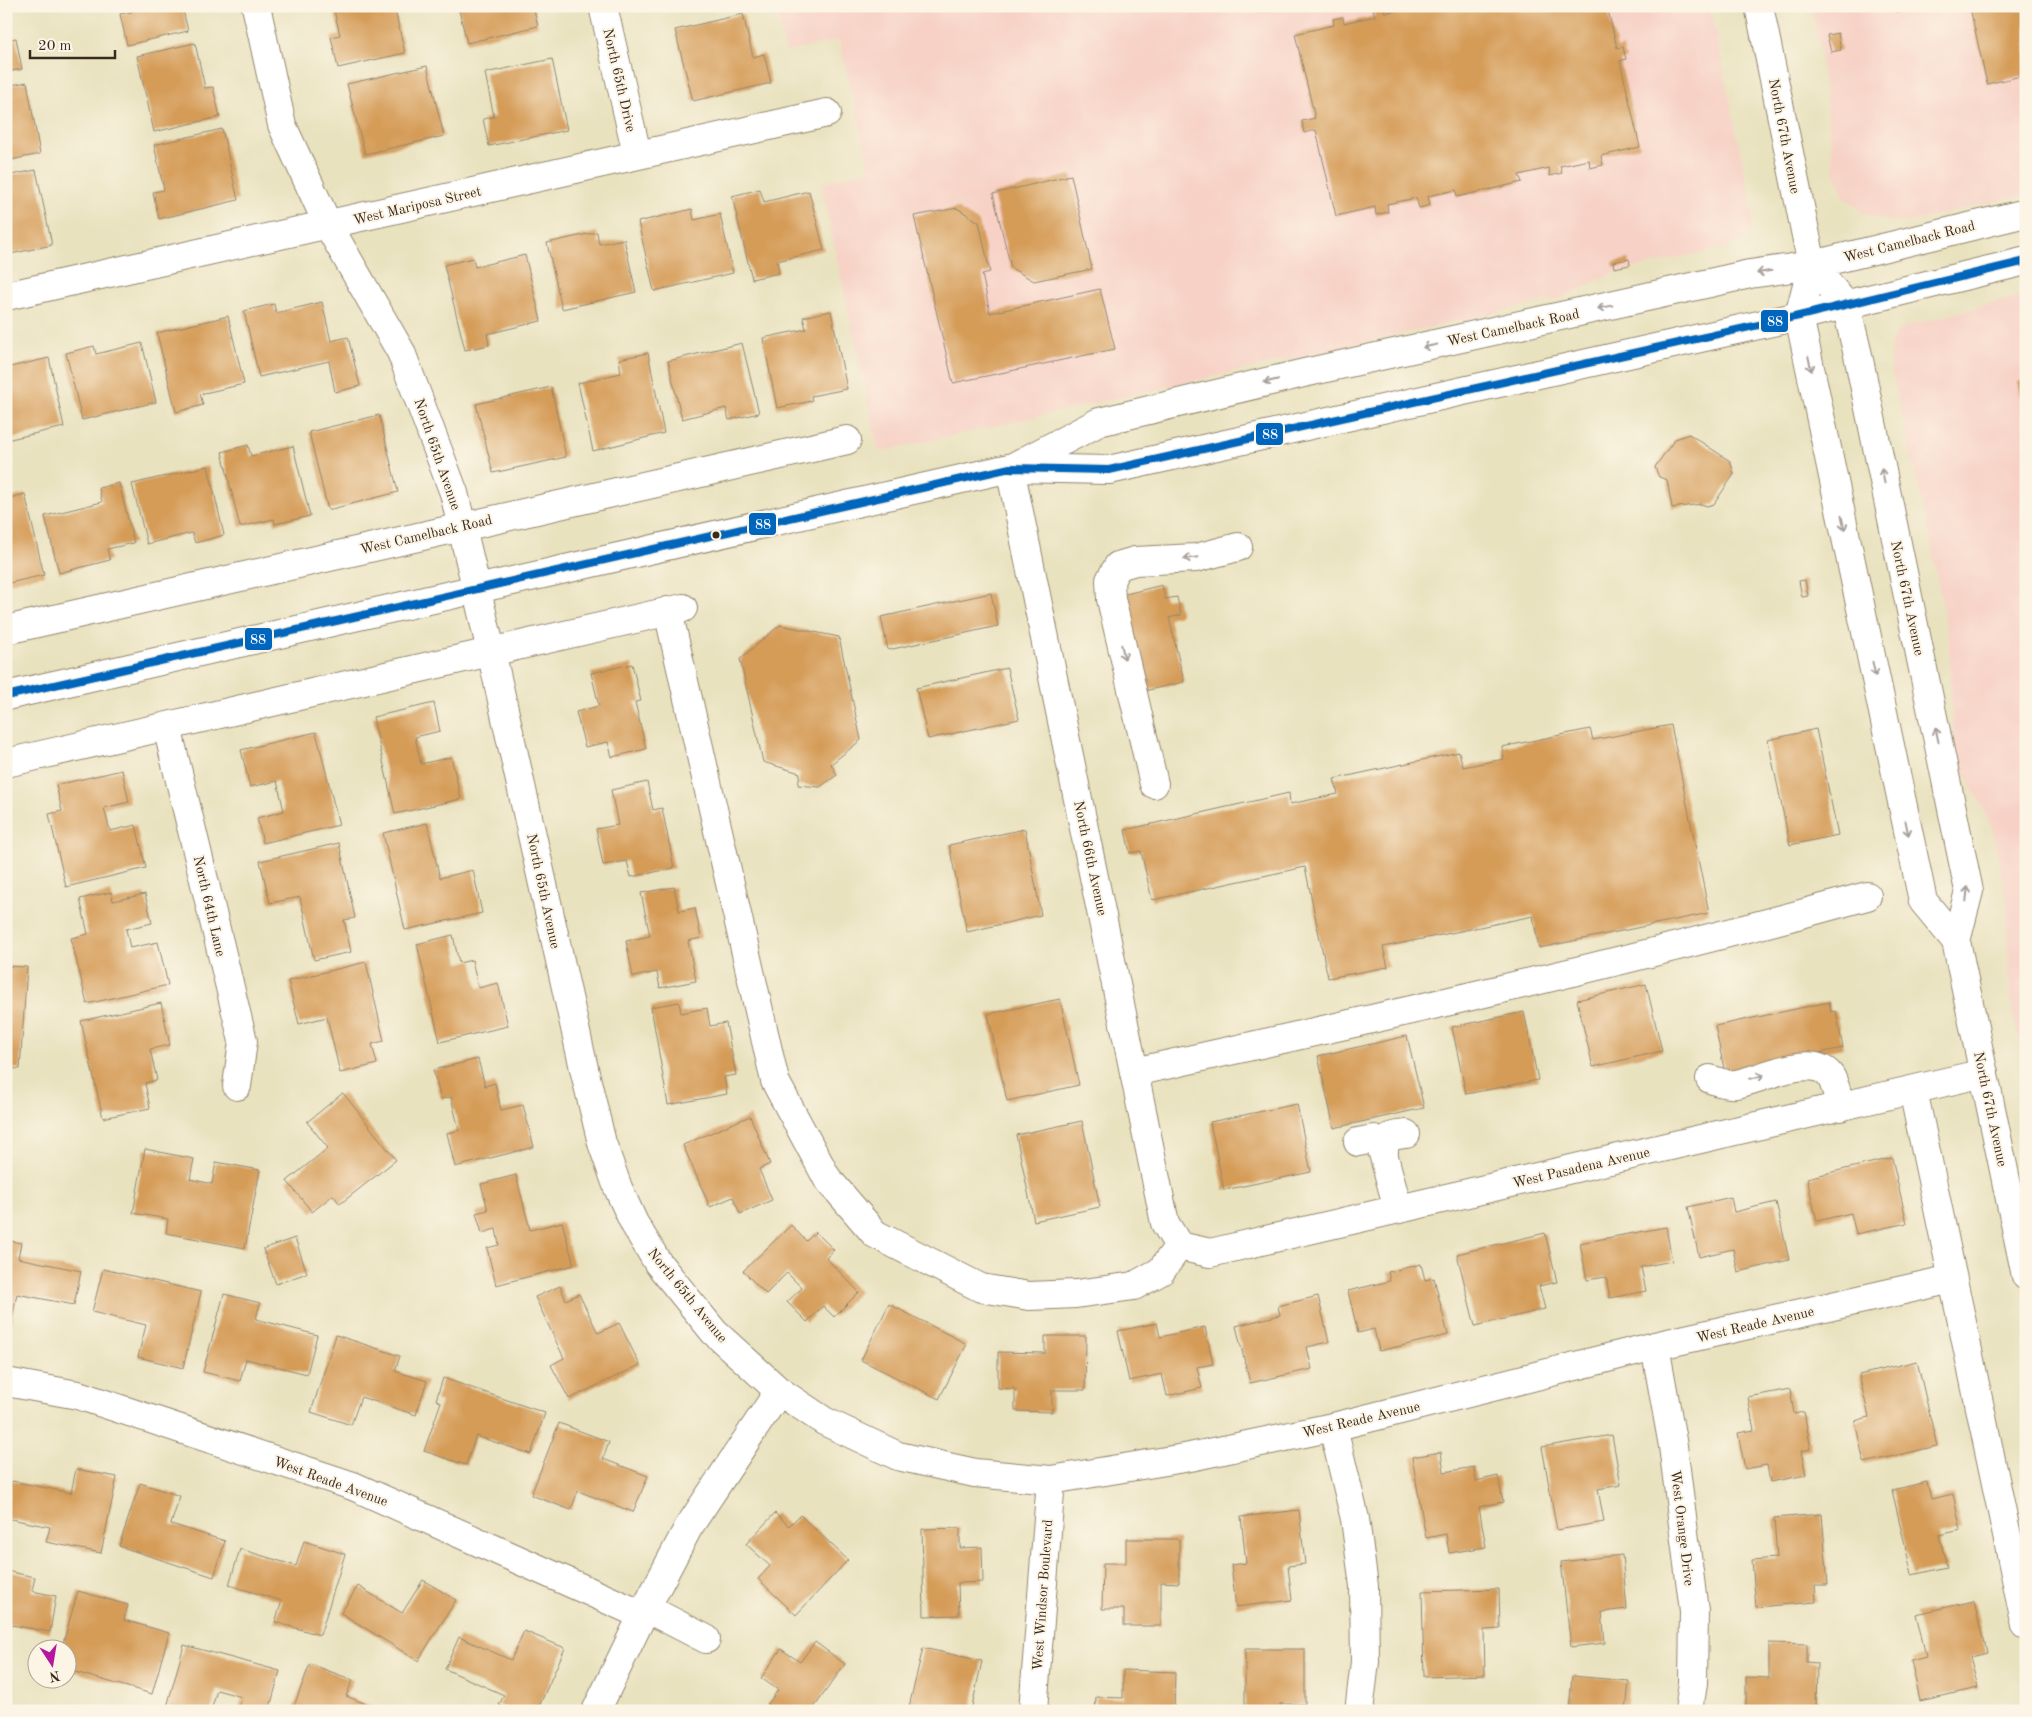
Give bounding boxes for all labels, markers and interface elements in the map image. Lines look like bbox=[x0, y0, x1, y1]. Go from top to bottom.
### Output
street label: North 65th Drive bbox=[600, 27, 638, 134]
scale bar bbox=[30, 28, 115, 60]
text: 20 m bbox=[38, 39, 72, 54]
street label: North 67th Avenue bbox=[1766, 77, 1802, 195]
street label: West Mariposa Street bbox=[352, 184, 483, 228]
street label: West Camelback Road bbox=[1842, 219, 1977, 265]
one-way arrow bbox=[1756, 267, 1772, 277]
one-way arrow bbox=[1598, 303, 1614, 312]
street label: West Camelback Road bbox=[1446, 307, 1581, 349]
line badge: 88 bbox=[1760, 309, 1789, 333]
text: 88 bbox=[1767, 315, 1783, 329]
one-way arrow bbox=[1422, 342, 1438, 351]
one-way arrow bbox=[1806, 355, 1815, 371]
one-way arrow bbox=[1264, 377, 1280, 386]
street label: North 65th Avenue bbox=[411, 397, 463, 512]
line badge: 88 bbox=[1255, 422, 1284, 446]
text: 88 bbox=[1262, 428, 1278, 442]
one-way arrow bbox=[1878, 469, 1887, 485]
line badge: 88 bbox=[748, 512, 777, 536]
street label: West Camelback Road bbox=[359, 513, 494, 557]
one-way arrow bbox=[1839, 514, 1848, 530]
text: 88 bbox=[755, 518, 771, 532]
unlabelled marker bbox=[711, 530, 721, 540]
street label: North 67th Avenue bbox=[1888, 540, 1926, 657]
one-way arrow bbox=[1183, 553, 1199, 563]
line badge: 88 bbox=[244, 627, 273, 651]
text: 88 bbox=[250, 633, 266, 647]
one-way arrow bbox=[1119, 643, 1128, 659]
one-way arrow bbox=[1870, 660, 1879, 676]
one-way arrow bbox=[1932, 728, 1941, 744]
street label: North 66th Avenue bbox=[1071, 800, 1109, 917]
one-way arrow bbox=[1903, 819, 1913, 835]
street label: North 65th Avenue bbox=[524, 833, 562, 950]
street label: North 64th Lane bbox=[191, 855, 227, 958]
one-way arrow bbox=[1962, 887, 1972, 903]
street label: North 67th Avenue bbox=[1971, 1051, 2009, 1168]
one-way arrow bbox=[1748, 1072, 1764, 1082]
street label: West Pasadena Avenue bbox=[1511, 1145, 1651, 1191]
street label: North 65th Avenue bbox=[645, 1246, 729, 1346]
street label: West Reade Avenue bbox=[1695, 1305, 1815, 1345]
street label: West Reade Avenue bbox=[1301, 1400, 1421, 1440]
street label: West Reade Avenue bbox=[272, 1455, 390, 1509]
street label: West Orange Drive bbox=[1668, 1469, 1696, 1587]
street label: West Windsor Boulevard bbox=[1031, 1519, 1055, 1671]
north arrow bbox=[28, 1640, 78, 1690]
text: N bbox=[48, 1668, 61, 1684]

